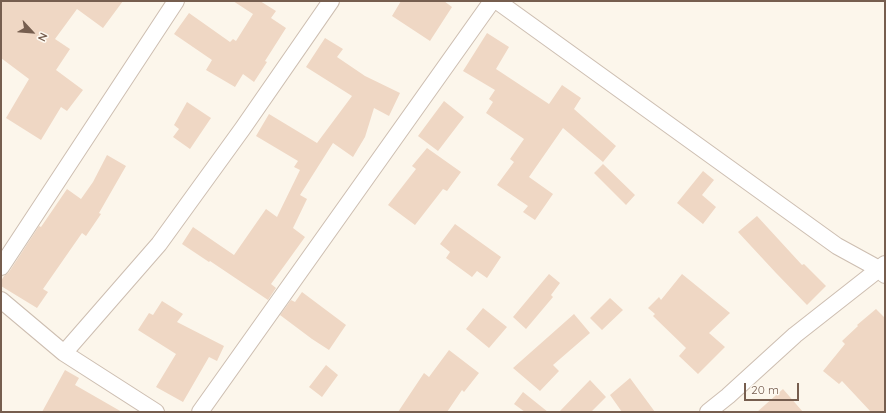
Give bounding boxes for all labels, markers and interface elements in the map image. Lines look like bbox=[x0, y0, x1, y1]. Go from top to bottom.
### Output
north arrow bbox=[12, 12, 52, 52]
text: N bbox=[35, 31, 51, 44]
scale bar bbox=[746, 375, 801, 401]
text: 20 m bbox=[751, 382, 779, 397]

